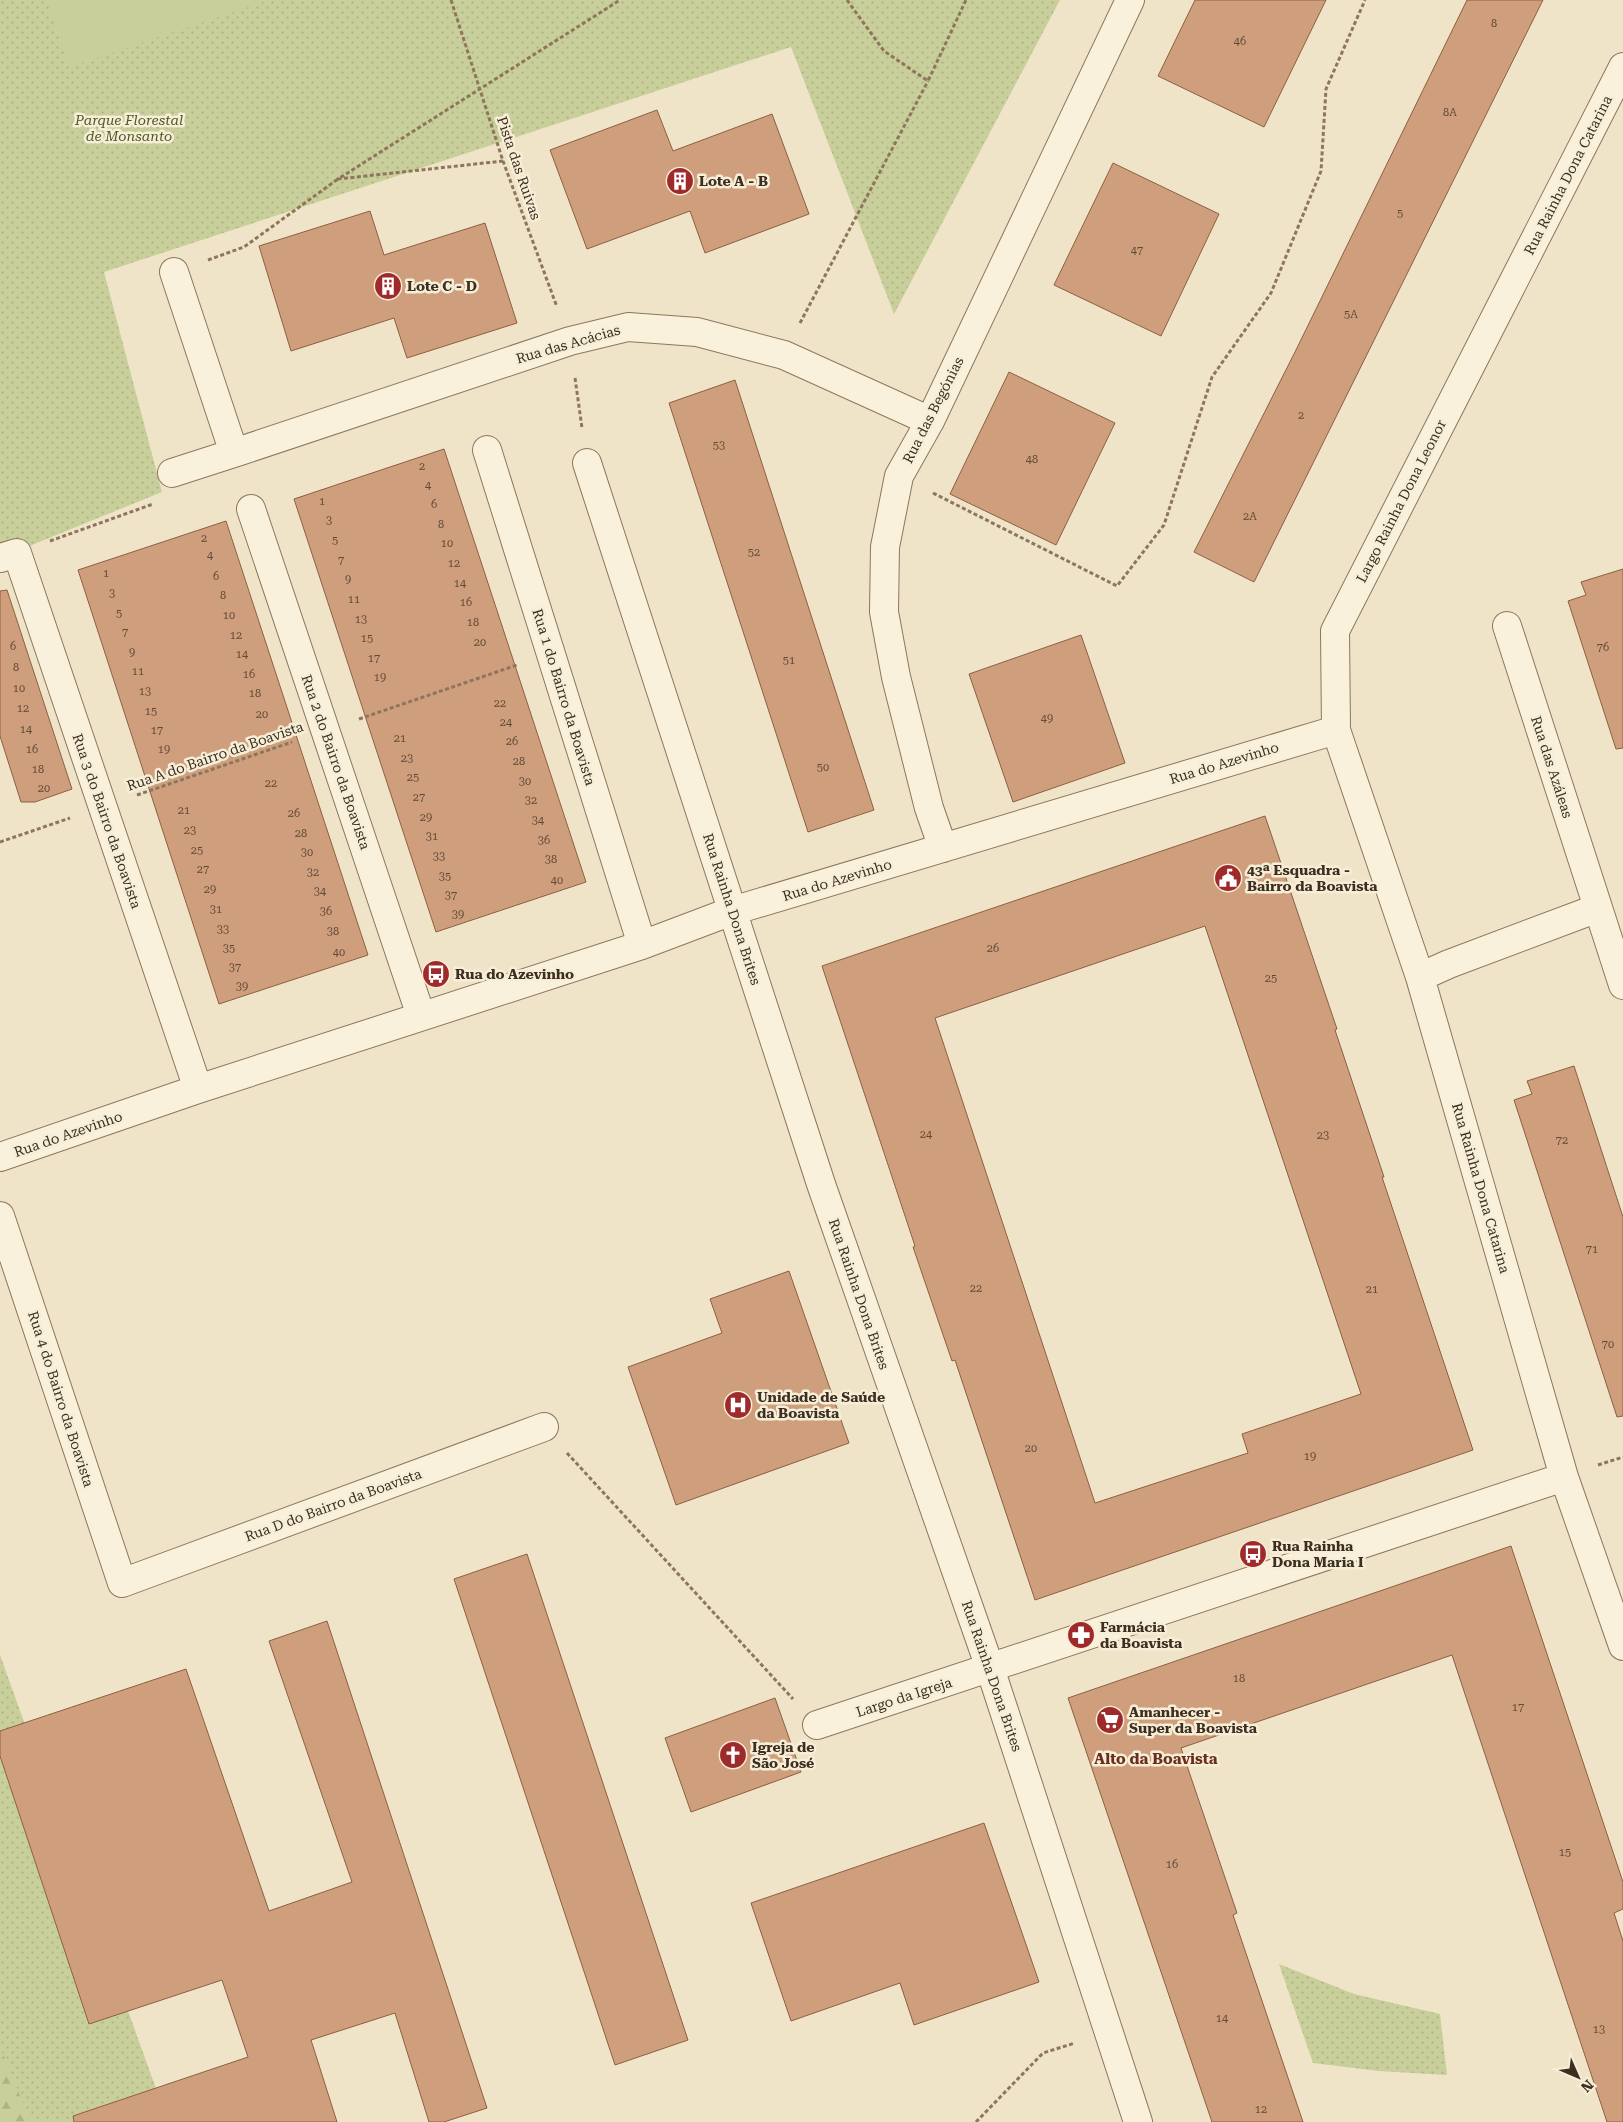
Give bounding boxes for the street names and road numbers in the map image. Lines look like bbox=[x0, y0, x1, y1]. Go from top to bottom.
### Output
street label: Rua Rainha Dona Catarina bbox=[1521, 92, 1615, 257]
street label: Pista das Ruivas bbox=[494, 114, 544, 222]
street label: Rua das Acácias bbox=[514, 321, 622, 367]
street label: Rua das Begónias bbox=[899, 354, 967, 466]
street label: Largo Rainha Dona Leonor bbox=[1353, 417, 1449, 585]
street label: Rua 1 do Bairro da Boavista bbox=[529, 607, 599, 788]
street label: Rua 2 do Bairro da Boavista bbox=[298, 672, 374, 852]
street label: Rua das Azáleas bbox=[1528, 714, 1576, 820]
street label: Rua A do Bairro da Boavista bbox=[125, 718, 306, 794]
street label: Rua 3 do Bairro da Boavista bbox=[69, 731, 145, 911]
street label: Rua do Azevinho bbox=[1167, 739, 1281, 787]
street label: Rua Rainha Dona Brites bbox=[700, 831, 764, 987]
street label: Rua do Azevinho bbox=[780, 856, 894, 904]
street label: Rua Rainha Dona Catarina bbox=[1449, 1101, 1513, 1276]
street label: Rua do Azevinho bbox=[12, 1108, 124, 1160]
street label: Rua Rainha Dona Brites bbox=[826, 1216, 892, 1372]
street label: Rua 4 do Bairro da Boavista bbox=[25, 1309, 97, 1489]
street label: Rua D do Bairro da Boavista bbox=[242, 1465, 424, 1544]
street label: Rua Rainha Dona Brites bbox=[959, 1598, 1025, 1754]
street label: Largo da Igreja bbox=[854, 1674, 954, 1720]

